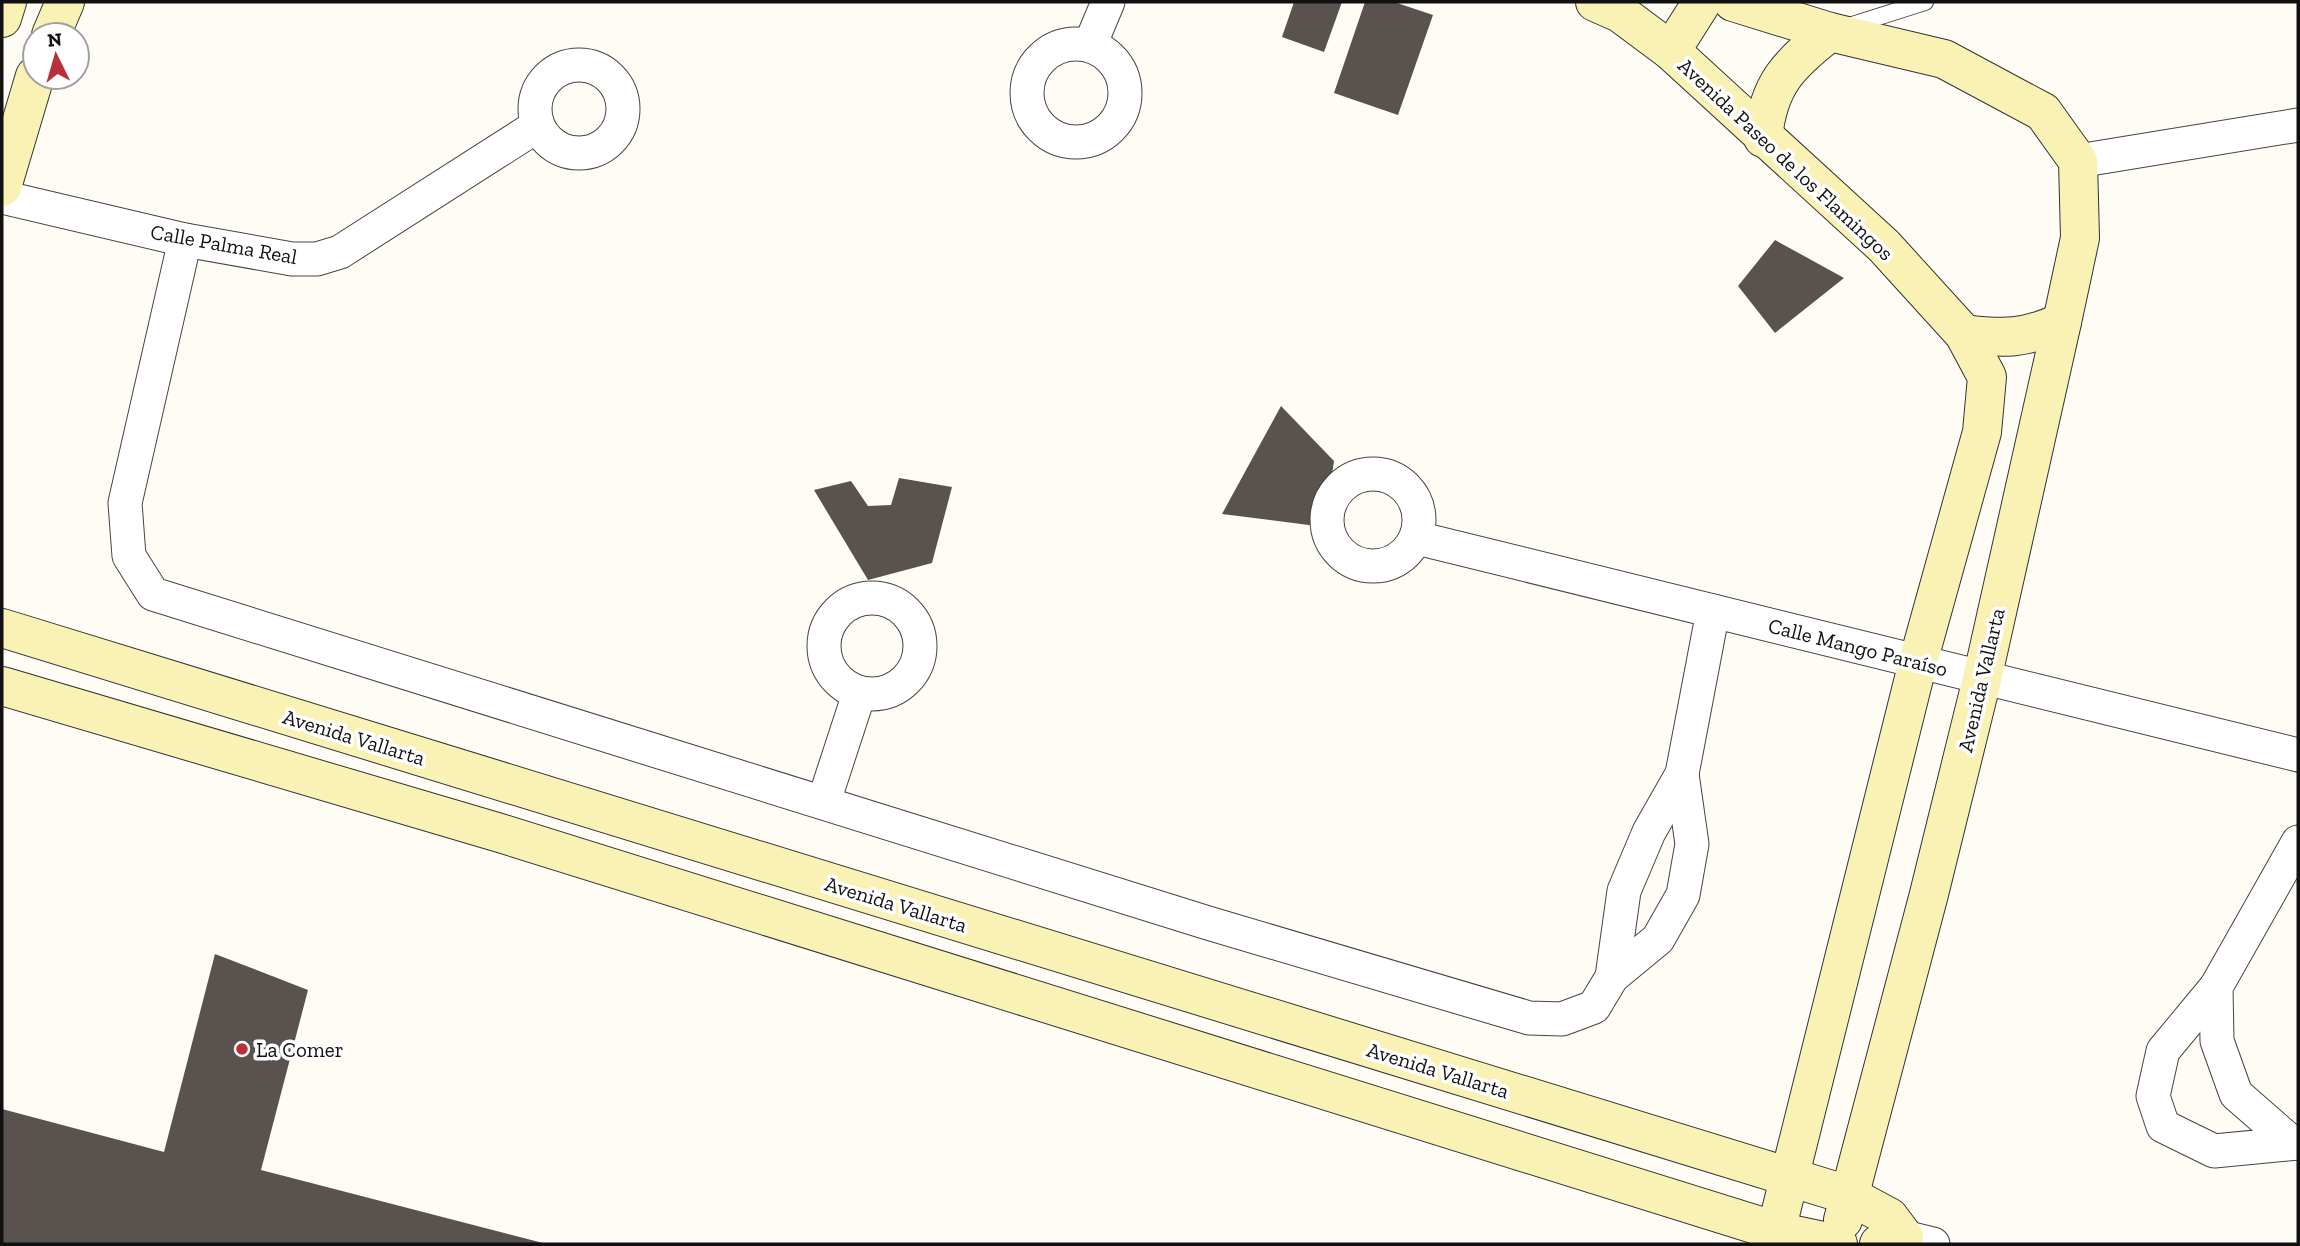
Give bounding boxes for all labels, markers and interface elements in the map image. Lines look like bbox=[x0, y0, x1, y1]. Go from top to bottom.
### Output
north arrow bbox=[21, 21, 91, 91]
text: N bbox=[46, 27, 63, 52]
street label: Avenida Paseo de los Flamingos bbox=[1673, 53, 1899, 265]
street label: Calle Palma Real bbox=[149, 219, 300, 269]
street label: Avenida Vallarta bbox=[1952, 606, 2010, 754]
street label: Calle Mango Paraíso bbox=[1766, 613, 1950, 681]
street label: Avenida Vallarta bbox=[280, 704, 428, 770]
street label: Avenida Vallarta bbox=[822, 871, 970, 937]
place label: La Comer bbox=[256, 1037, 344, 1062]
street label: Avenida Vallarta bbox=[1364, 1037, 1512, 1103]
marker: La Comer bbox=[234, 1041, 250, 1057]

